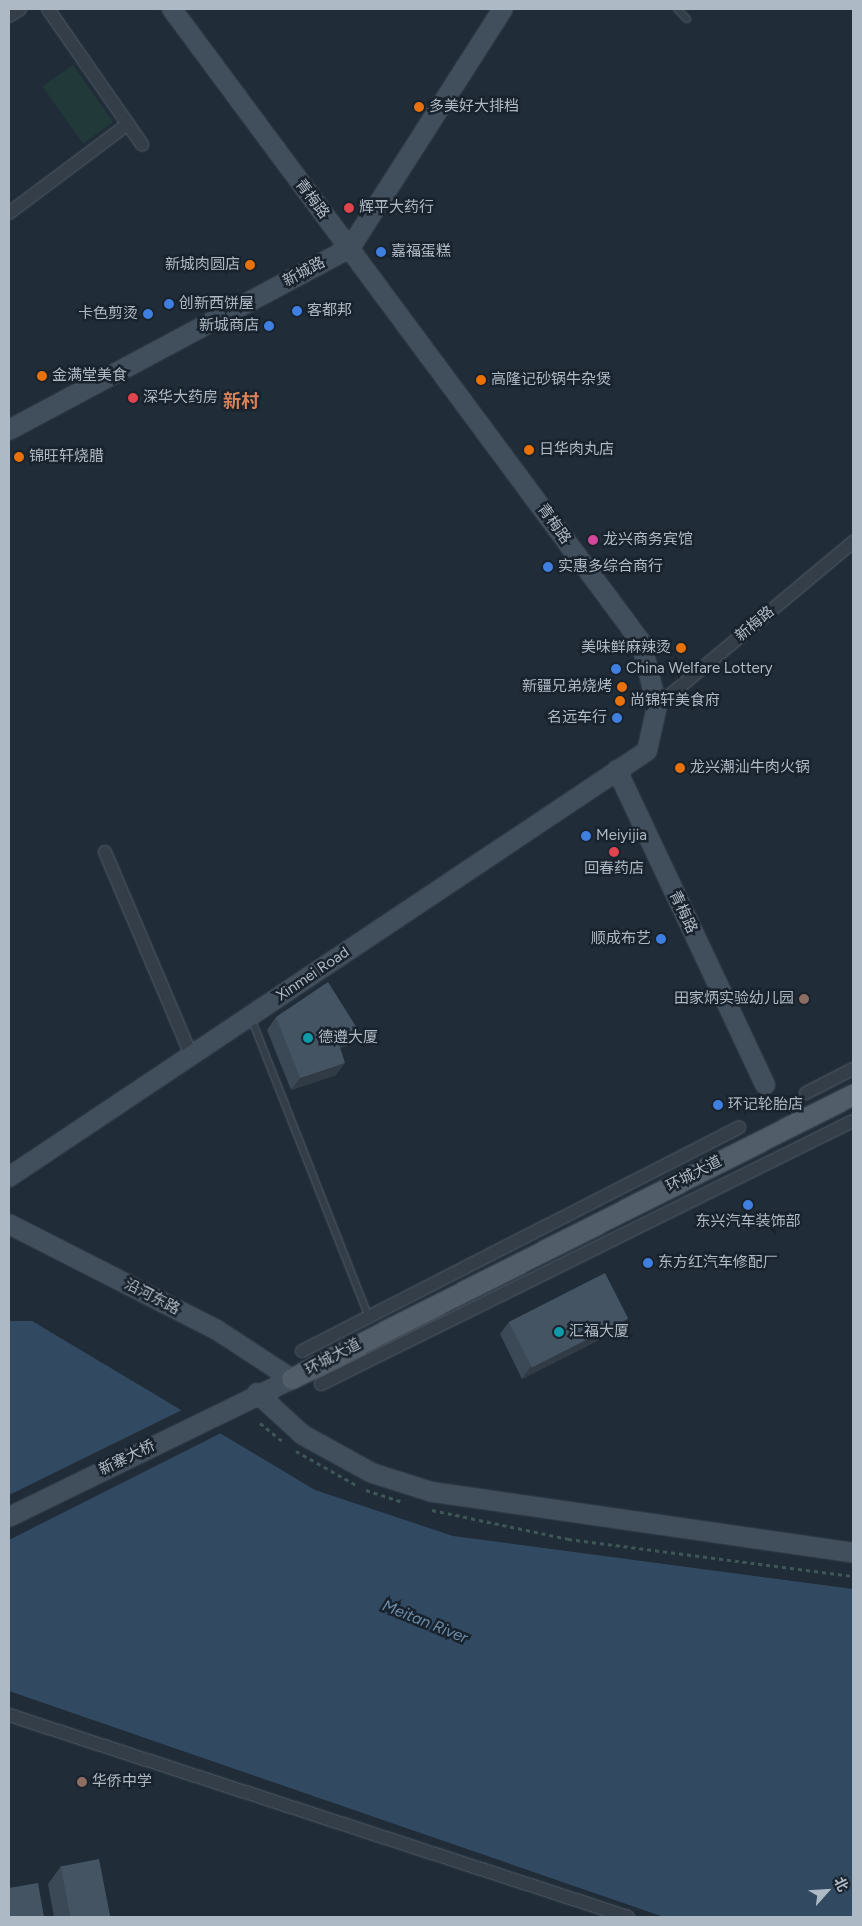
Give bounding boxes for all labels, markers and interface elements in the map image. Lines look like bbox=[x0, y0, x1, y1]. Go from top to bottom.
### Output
place label: 多美好大排档 bbox=[429, 98, 519, 116]
marker: 多美好大排档 bbox=[413, 101, 425, 113]
street label: 青梅路 bbox=[291, 176, 333, 222]
place label: 辉平大药行 bbox=[359, 199, 434, 217]
marker: 辉平大药行 bbox=[343, 202, 355, 214]
place label: 嘉福蛋糕 bbox=[391, 243, 451, 261]
marker: 嘉福蛋糕 bbox=[375, 246, 387, 258]
street label: 新城路 bbox=[280, 253, 328, 291]
place label: 新城肉圆店 bbox=[165, 256, 240, 274]
marker: 新城肉圆店 bbox=[244, 259, 256, 271]
place label: 创新西饼屋 bbox=[179, 295, 254, 313]
marker: 创新西饼屋 bbox=[163, 298, 175, 310]
place label: 客都邦 bbox=[307, 302, 352, 320]
place label: 卡色剪烫 bbox=[78, 305, 138, 323]
marker: 客都邦 bbox=[291, 305, 303, 317]
marker: 卡色剪烫 bbox=[142, 308, 154, 320]
place label: 新城商店 bbox=[199, 317, 259, 335]
marker: 新城商店 bbox=[263, 320, 275, 332]
place label: 金满堂美食 bbox=[52, 367, 127, 385]
marker: 金满堂美食 bbox=[36, 370, 48, 382]
place label: 高隆记砂锅牛杂煲 bbox=[491, 371, 611, 389]
marker: 高隆记砂锅牛杂煲 bbox=[475, 374, 487, 386]
place label: 深华大药房 bbox=[143, 389, 218, 407]
district label: 新村 bbox=[223, 390, 259, 412]
marker: 深华大药房 bbox=[127, 392, 139, 404]
place label: 日华肉丸店 bbox=[539, 441, 614, 459]
marker: 日华肉丸店 bbox=[523, 444, 535, 456]
place label: 锦旺轩烧腊 bbox=[29, 448, 104, 466]
marker: 锦旺轩烧腊 bbox=[13, 451, 25, 463]
street label: 青梅路 bbox=[533, 501, 575, 547]
place label: 龙兴商务宾馆 bbox=[603, 531, 693, 549]
marker: 龙兴商务宾馆 bbox=[587, 534, 599, 546]
place label: 实惠多综合商行 bbox=[558, 558, 663, 576]
marker: 实惠多综合商行 bbox=[542, 561, 554, 573]
street label: 新梅路 bbox=[732, 603, 778, 645]
place label: 美味鲜麻辣烫 bbox=[581, 639, 671, 657]
marker: 美味鲜麻辣烫 bbox=[675, 642, 687, 654]
place label: China Welfare Lottery bbox=[626, 660, 773, 678]
marker: China Welfare Lottery bbox=[610, 663, 622, 675]
place label: 新疆兄弟烧烤 bbox=[522, 678, 612, 696]
marker: 新疆兄弟烧烤 bbox=[616, 681, 628, 693]
place label: 尚锦轩美食府 bbox=[630, 692, 720, 710]
marker: 尚锦轩美食府 bbox=[614, 695, 626, 707]
place label: 名远车行 bbox=[547, 709, 607, 727]
marker: 名远车行 bbox=[611, 712, 623, 724]
place label: 龙兴潮汕牛肉火锅 bbox=[690, 759, 810, 777]
marker: 龙兴潮汕牛肉火锅 bbox=[674, 762, 686, 774]
place label: Meiyijia bbox=[596, 827, 647, 845]
marker: Meiyijia bbox=[580, 830, 592, 842]
marker: 回春药店 bbox=[608, 846, 620, 858]
place label: 回春药店 bbox=[584, 860, 644, 878]
street label: 青梅路 bbox=[665, 888, 701, 936]
place label: 顺成布艺 bbox=[591, 930, 651, 948]
marker: 顺成布艺 bbox=[655, 933, 667, 945]
street label: Xinmei Road bbox=[273, 943, 353, 1005]
place label: 田家炳实验幼儿园 bbox=[674, 990, 794, 1008]
marker: 田家炳实验幼儿园 bbox=[798, 993, 810, 1005]
place label: 德遵大厦 bbox=[318, 1029, 378, 1047]
marker: 德遵大厦 bbox=[302, 1032, 314, 1044]
place label: 环记轮胎店 bbox=[728, 1096, 803, 1114]
marker: 环记轮胎店 bbox=[712, 1099, 724, 1111]
street label: 环城大道 bbox=[663, 1152, 725, 1196]
marker: 东兴汽车装饰部 bbox=[742, 1199, 754, 1211]
place label: 东兴汽车装饰部 bbox=[696, 1213, 800, 1231]
place label: 东方红汽车修配厂 bbox=[658, 1254, 778, 1272]
marker: 东方红汽车修配厂 bbox=[642, 1257, 654, 1269]
street label: 沿河东路 bbox=[121, 1275, 183, 1319]
place label: 汇福大厦 bbox=[569, 1323, 629, 1341]
marker: 汇福大厦 bbox=[553, 1326, 565, 1338]
street label: 环城大道 bbox=[302, 1335, 364, 1379]
street label: 新寨大桥 bbox=[96, 1437, 158, 1479]
water label: Meitan River bbox=[379, 1596, 471, 1648]
place label: 华侨中学 bbox=[92, 1773, 152, 1791]
marker: 华侨中学 bbox=[76, 1776, 88, 1788]
north arrow bbox=[802, 1866, 852, 1916]
text: 北 bbox=[830, 1874, 852, 1894]

